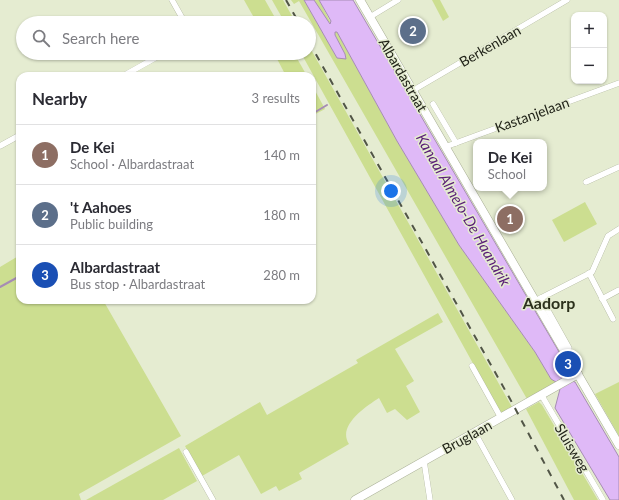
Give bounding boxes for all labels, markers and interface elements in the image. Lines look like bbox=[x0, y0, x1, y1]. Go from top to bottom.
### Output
map controls bbox=[571, 12, 607, 84]
button: + bbox=[571, 12, 607, 48]
search box bbox=[16, 16, 316, 60]
pin: 2 bbox=[400, 16, 426, 46]
street label: Berkenlaan bbox=[456, 21, 524, 70]
icon: search bbox=[30, 27, 52, 49]
text: Search here bbox=[62, 29, 139, 47]
street label: Albardastraat bbox=[376, 35, 431, 115]
button: − bbox=[571, 48, 607, 84]
text: Nearby bbox=[32, 88, 87, 109]
text: 3 results bbox=[252, 90, 300, 106]
street label: Kastanjelaan bbox=[492, 93, 571, 136]
water label: Kanaal Almelo-De Haandrik bbox=[413, 130, 515, 290]
text: De Kei bbox=[70, 138, 115, 156]
popup bbox=[473, 139, 547, 191]
text: 1 bbox=[41, 147, 49, 163]
text: 140 m bbox=[263, 147, 300, 163]
text: De Kei bbox=[488, 148, 532, 166]
text: School · Albardastraat bbox=[70, 156, 194, 172]
text: School bbox=[488, 166, 526, 182]
your location bbox=[381, 181, 401, 201]
text: 't Aahoes bbox=[70, 198, 132, 216]
pin: 1 bbox=[497, 204, 523, 234]
text: 2 bbox=[41, 207, 49, 223]
text: 180 m bbox=[263, 207, 300, 223]
text: Public building bbox=[70, 216, 153, 232]
text: Albardastraat bbox=[70, 258, 160, 276]
text: 3 bbox=[41, 267, 49, 283]
text: 280 m bbox=[263, 267, 300, 283]
text: Bus stop · Albardastraat bbox=[70, 276, 205, 292]
district label: Aadorp bbox=[522, 293, 575, 312]
pin: 3 bbox=[555, 349, 581, 379]
street label: Bruglaan bbox=[439, 416, 495, 457]
street label: Sluisweg bbox=[551, 420, 594, 475]

